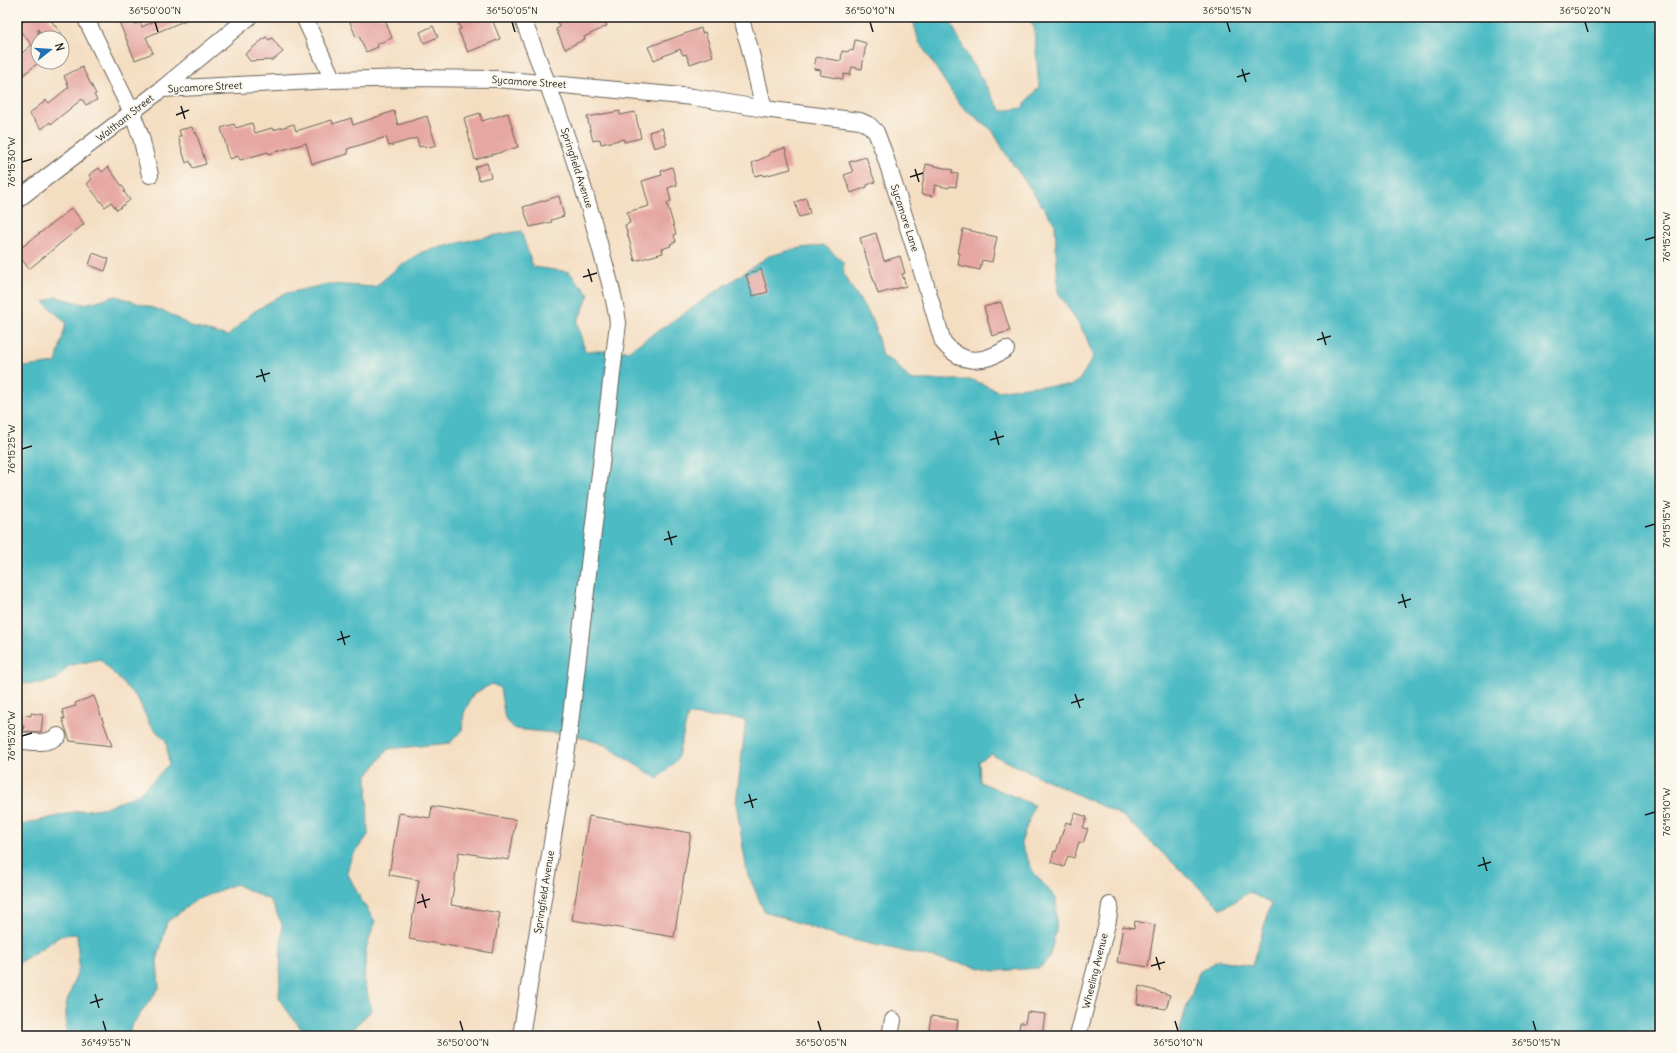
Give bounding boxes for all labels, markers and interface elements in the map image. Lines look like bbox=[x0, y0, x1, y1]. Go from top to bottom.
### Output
text: 36°50'00"N bbox=[129, 4, 181, 17]
text: 36°50'05"N bbox=[486, 4, 538, 17]
text: 36°50'10"N bbox=[845, 4, 895, 17]
text: 36°50'15"N bbox=[1202, 4, 1252, 17]
text: 36°50'20"N bbox=[1559, 4, 1611, 17]
north arrow bbox=[30, 30, 70, 70]
text: N bbox=[52, 41, 67, 53]
street label: Sycamore Street bbox=[491, 73, 567, 91]
street label: Sycamore Street bbox=[167, 79, 243, 95]
street label: Waltham Street bbox=[94, 91, 157, 144]
street label: Springfield Avenue bbox=[558, 126, 596, 210]
text: 76°15'30"W bbox=[5, 137, 18, 187]
street label: Sycamore Lane bbox=[888, 183, 922, 253]
text: 76°15'20"W bbox=[1660, 212, 1673, 262]
text: 76°15'25"W bbox=[5, 424, 18, 474]
text: 76°15'15"W bbox=[1660, 500, 1673, 548]
text: 76°15'20"W bbox=[5, 711, 18, 761]
text: 76°15'10"W bbox=[1660, 788, 1673, 836]
street label: Springfield Avenue bbox=[531, 850, 557, 934]
street label: Wheeling Avenue bbox=[1079, 932, 1111, 1010]
text: 36°49'55"N bbox=[81, 1036, 131, 1049]
text: 36°50'00"N bbox=[437, 1036, 489, 1049]
text: 36°50'05"N bbox=[795, 1036, 847, 1049]
text: 36°50'10"N bbox=[1153, 1036, 1203, 1049]
text: 36°50'15"N bbox=[1511, 1036, 1561, 1049]

